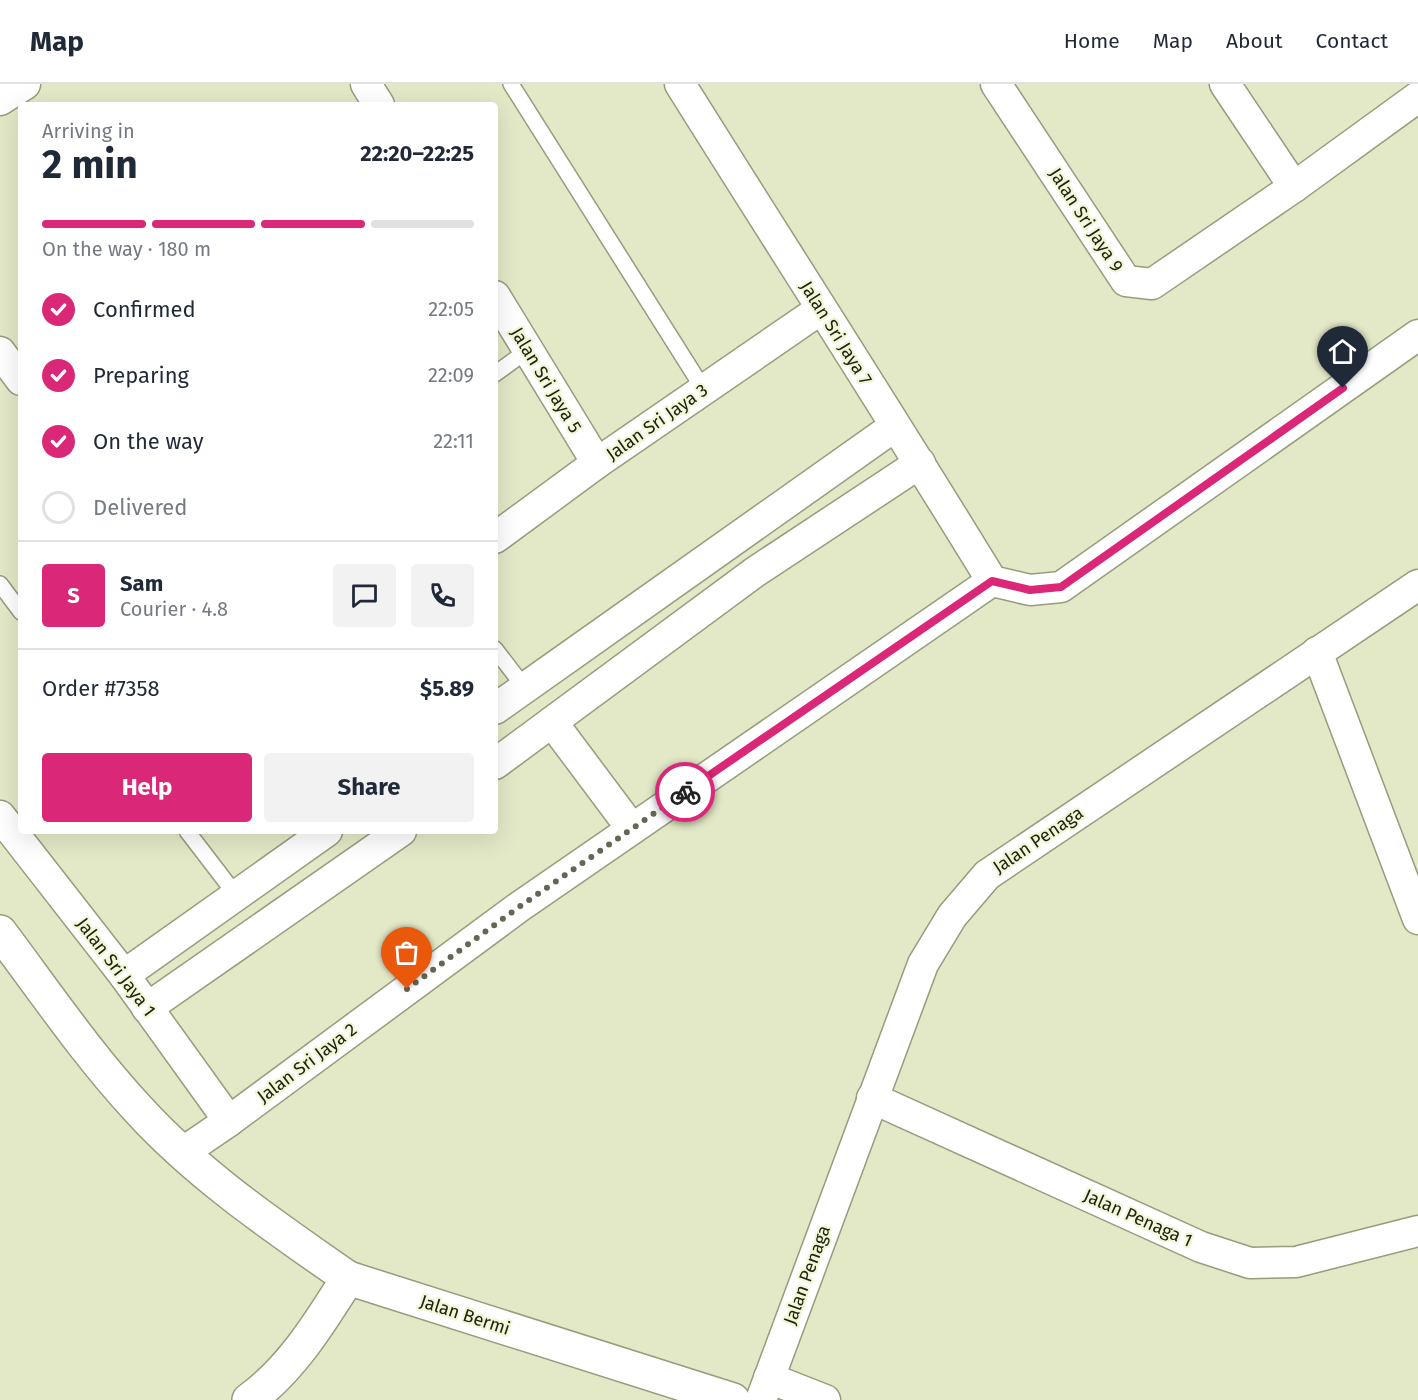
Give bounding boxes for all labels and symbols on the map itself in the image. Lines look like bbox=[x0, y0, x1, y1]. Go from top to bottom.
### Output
street label: Jalan Sri Jaya 9 bbox=[1044, 164, 1128, 276]
street label: Jalan Sri Jaya 7 bbox=[795, 277, 877, 389]
street label: Jalan Sri Jaya 5 bbox=[506, 323, 586, 437]
pin bbox=[1317, 326, 1368, 388]
street label: Jalan Sri Jaya 3 bbox=[602, 379, 712, 465]
courier bbox=[655, 762, 715, 822]
street label: Jalan Penaga bbox=[989, 802, 1087, 878]
street label: Jalan Sri Jaya 1 bbox=[72, 913, 160, 1021]
pin bbox=[381, 927, 432, 989]
street label: Jalan Sri Jaya 2 bbox=[253, 1018, 361, 1108]
street label: Jalan Penaga 1 bbox=[1080, 1184, 1196, 1252]
street label: Jalan Penaga bbox=[779, 1222, 835, 1328]
street label: Jalan Bermi bbox=[417, 1290, 513, 1340]

